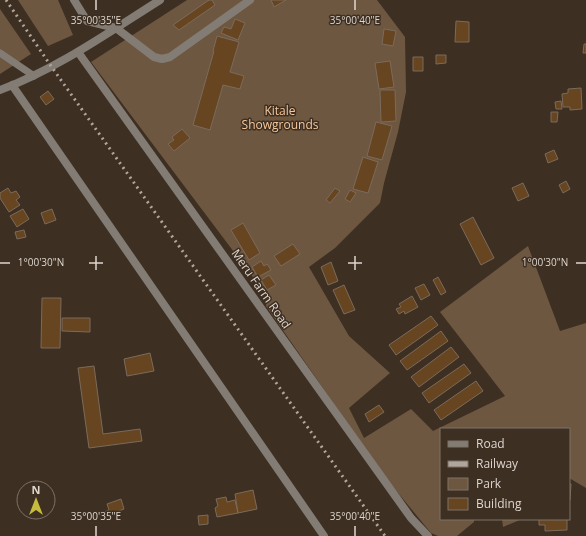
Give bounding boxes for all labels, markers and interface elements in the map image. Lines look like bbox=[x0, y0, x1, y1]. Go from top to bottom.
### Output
text: 35°00'35"E bbox=[71, 13, 121, 27]
text: 35°00'40"E bbox=[330, 13, 380, 27]
park label: Kitale Showgrounds bbox=[242, 102, 319, 133]
street label: Meru Farm Road bbox=[228, 246, 295, 332]
text: 1°00'30"N bbox=[18, 255, 64, 269]
text: 1°00'30"N bbox=[522, 255, 568, 269]
legend bbox=[440, 428, 570, 520]
text: Road bbox=[476, 435, 505, 452]
text: Railway bbox=[476, 455, 519, 472]
text: Park bbox=[476, 475, 502, 492]
north arrow bbox=[16, 480, 56, 520]
text: N bbox=[32, 482, 40, 497]
text: Building bbox=[476, 495, 522, 512]
text: 35°00'35"E bbox=[71, 509, 121, 523]
text: 35°00'40"E bbox=[330, 509, 380, 523]

